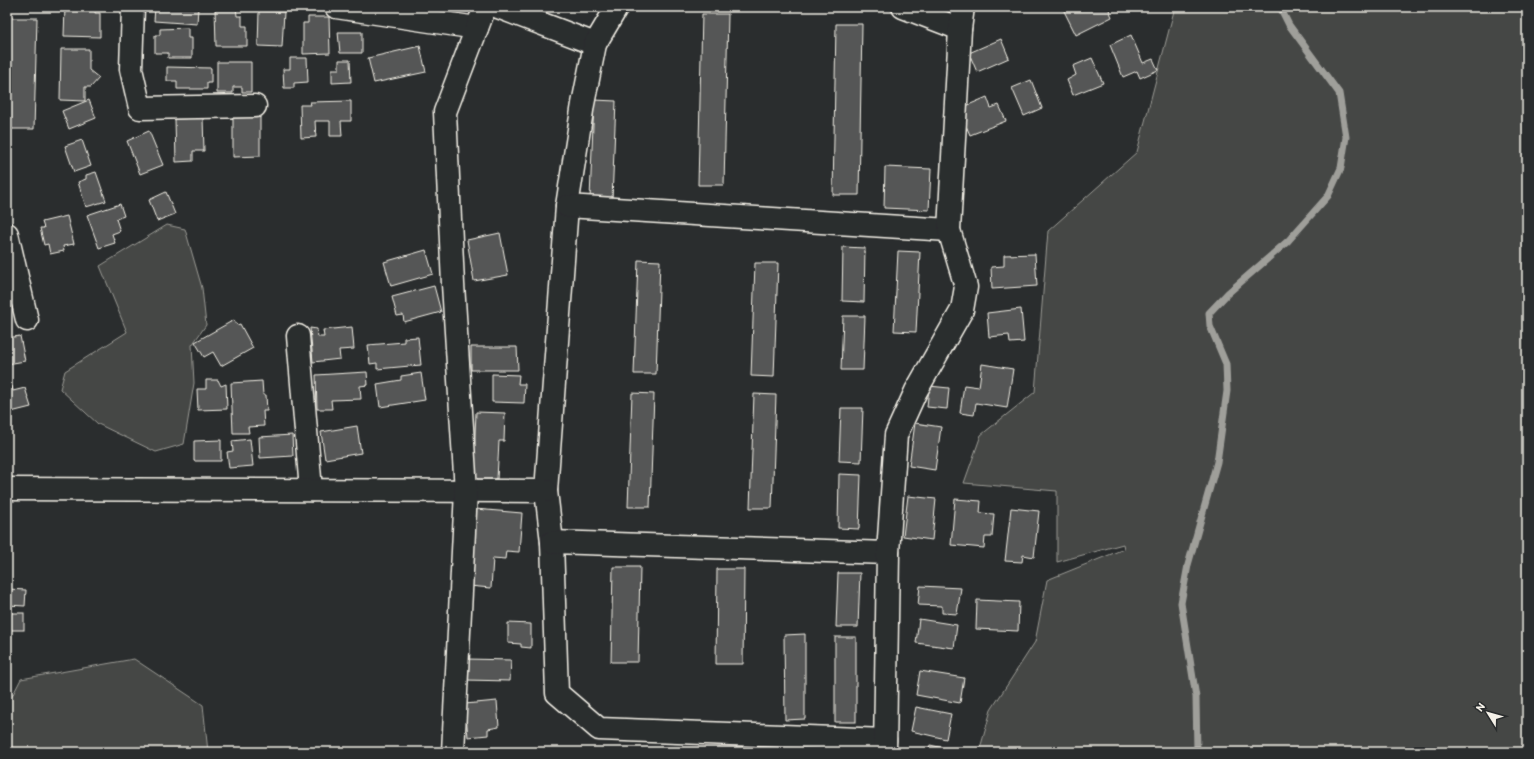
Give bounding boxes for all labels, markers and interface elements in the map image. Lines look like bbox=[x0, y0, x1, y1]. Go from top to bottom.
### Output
north arrow bbox=[1468, 693, 1508, 733]
text: N bbox=[1473, 700, 1488, 714]

